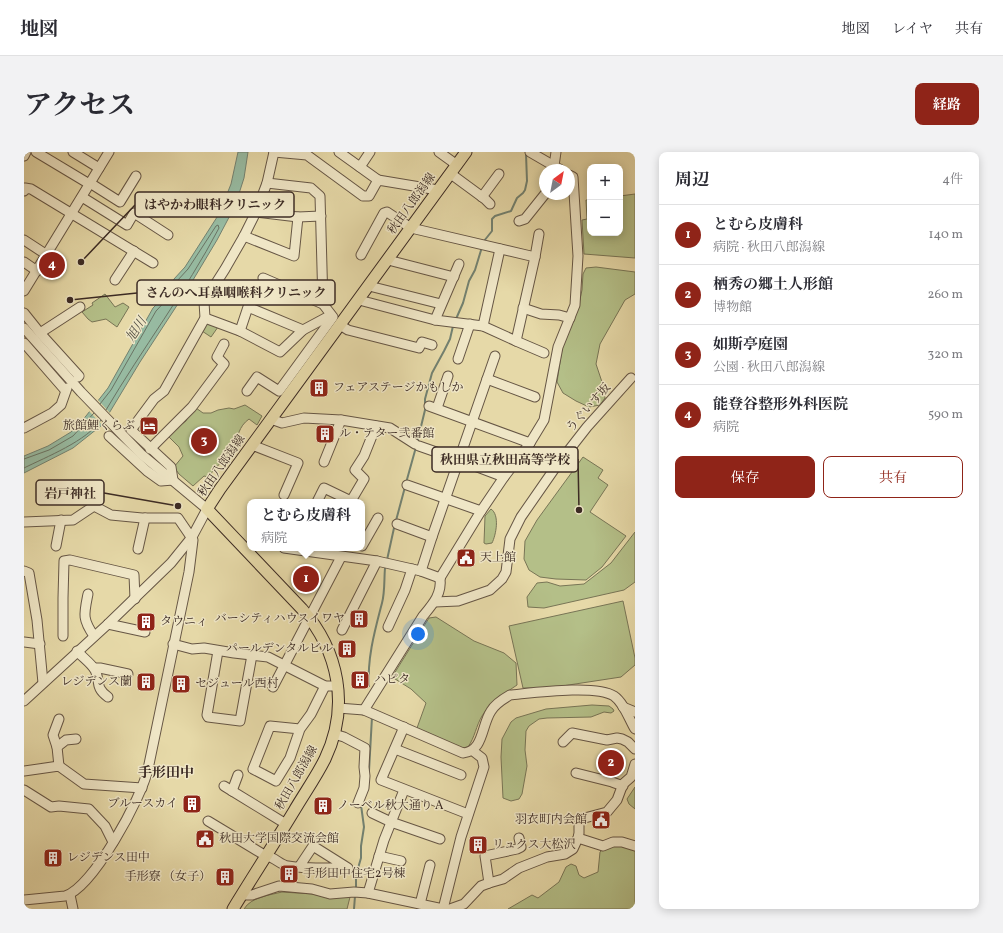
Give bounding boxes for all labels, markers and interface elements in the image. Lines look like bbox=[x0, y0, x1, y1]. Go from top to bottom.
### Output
text: 地図 bbox=[20, 17, 58, 43]
text: 地図 bbox=[842, 20, 870, 39]
text: レイヤ bbox=[892, 20, 933, 39]
text: 共有 bbox=[955, 20, 983, 39]
button: 経路 bbox=[915, 83, 979, 125]
text: アクセス bbox=[24, 87, 135, 126]
north arrow bbox=[539, 164, 575, 200]
map controls bbox=[587, 164, 623, 236]
button: + bbox=[587, 164, 623, 200]
text: 周辺 bbox=[675, 169, 709, 192]
street label: 秋田八郎潟線 bbox=[384, 170, 440, 238]
text: 4件 bbox=[942, 171, 963, 189]
callout: はやかわ眼科クリニック bbox=[135, 192, 294, 217]
text: はやかわ眼科クリニック bbox=[144, 197, 286, 215]
button: − bbox=[587, 200, 623, 236]
text: とむら皮膚科 bbox=[713, 215, 803, 236]
text: 1 bbox=[685, 226, 691, 244]
text: 140 m bbox=[929, 226, 963, 244]
text: 病院 · 秋田八郎潟線 bbox=[713, 239, 825, 257]
pin: 4 bbox=[39, 250, 65, 280]
text: 栖秀の郷土人形館 bbox=[713, 275, 833, 296]
callout: さんのへ耳鼻咽喉科クリニック bbox=[137, 280, 335, 305]
text: さんのへ耳鼻咽喉科クリニック bbox=[145, 285, 327, 303]
text: 2 bbox=[685, 286, 691, 304]
text: 260 m bbox=[928, 286, 963, 304]
text: 博物館 bbox=[713, 299, 752, 317]
water label: 旭川 bbox=[122, 313, 153, 346]
text: 如斯亭庭園 bbox=[713, 335, 788, 356]
text: 3 bbox=[685, 346, 691, 364]
text: 320 m bbox=[928, 346, 963, 364]
text: 公園 · 秋田八郎潟線 bbox=[713, 359, 825, 377]
building icon: フェアステージかもしか bbox=[308, 377, 330, 399]
place label: フェアステージかもしか bbox=[333, 380, 463, 396]
street label: うぐいす坂 bbox=[563, 380, 615, 436]
text: 能登谷整形外科医院 bbox=[713, 395, 848, 416]
text: 4 bbox=[684, 406, 692, 424]
text: 590 m bbox=[928, 406, 963, 424]
hotel icon: 旅館鯉くらぶ bbox=[138, 415, 160, 437]
place label: 旅館鯉くらぶ bbox=[63, 418, 135, 434]
text: 病院 bbox=[713, 419, 739, 437]
building icon: ル・テター弐番館 bbox=[314, 423, 336, 445]
pin: 3 bbox=[191, 426, 217, 456]
place label: ル・テター弐番館 bbox=[339, 426, 434, 442]
street label: 秋田八郎潟線 bbox=[195, 432, 249, 500]
callout: 秋田県立秋田高等学校 bbox=[432, 447, 578, 472]
text: 秋田県立秋田高等学校 bbox=[440, 452, 571, 470]
button: 保存 bbox=[675, 456, 815, 498]
button: 共有 bbox=[823, 456, 963, 498]
callout: 岩戸神社 bbox=[36, 480, 104, 505]
text: 岩戸神社 bbox=[44, 486, 96, 504]
popup bbox=[247, 499, 365, 551]
text: とむら皮膚科 bbox=[261, 506, 351, 527]
text: 病院 bbox=[261, 530, 287, 548]
public building icon: 天上館 bbox=[455, 547, 477, 569]
place label: 天上館 bbox=[480, 550, 516, 566]
pin: 1 bbox=[293, 564, 319, 594]
building icon: バーシティハウスイワヤ bbox=[348, 608, 370, 630]
building icon: タウニィ bbox=[135, 611, 157, 633]
place label: バーシティハウスイワヤ bbox=[215, 611, 345, 627]
place label: タウニィ bbox=[160, 614, 208, 630]
your location bbox=[408, 624, 428, 644]
building icon: パールデンタルビル bbox=[336, 638, 358, 660]
place label: パールデンタルビル bbox=[226, 641, 333, 657]
building icon: ハピタ bbox=[349, 669, 371, 691]
building icon: レジデンス蘭 bbox=[135, 671, 157, 693]
place label: ハピタ bbox=[374, 672, 410, 688]
building icon: セジュール西村 bbox=[170, 673, 192, 695]
place label: レジデンス蘭 bbox=[61, 674, 132, 690]
place label: セジュール西村 bbox=[195, 676, 279, 692]
street label: 秋田八郎潟線 bbox=[272, 743, 322, 813]
pin: 2 bbox=[598, 748, 624, 778]
district label: 手形田中 bbox=[138, 764, 194, 783]
building icon: ブルースカイ bbox=[181, 793, 203, 815]
building icon: ノーベル秋大通り A bbox=[312, 795, 334, 817]
place label: ブルースカイ bbox=[107, 796, 178, 812]
place label: ノーベル秋大通り A bbox=[337, 798, 444, 814]
public building icon: 羽衣町内会館 bbox=[590, 809, 612, 831]
place label: 羽衣町内会館 bbox=[515, 812, 587, 828]
public building icon: 秋田大学国際交流会館 bbox=[194, 828, 216, 850]
place label: 秋田大学国際交流会館 bbox=[219, 831, 339, 847]
building icon: リュクス大松沢 bbox=[467, 834, 489, 856]
place label: リュクス大松沢 bbox=[492, 837, 576, 853]
building icon: レジデンス田中 bbox=[42, 847, 64, 869]
place label: レジデンス田中 bbox=[67, 850, 150, 866]
building icon: 手形田中住宅2号棟 bbox=[278, 863, 300, 885]
building icon: 手形寮 （女子） bbox=[214, 866, 236, 888]
place label: 手形田中住宅2号棟 bbox=[303, 866, 405, 882]
place label: 手形寮 （女子） bbox=[125, 869, 211, 885]

